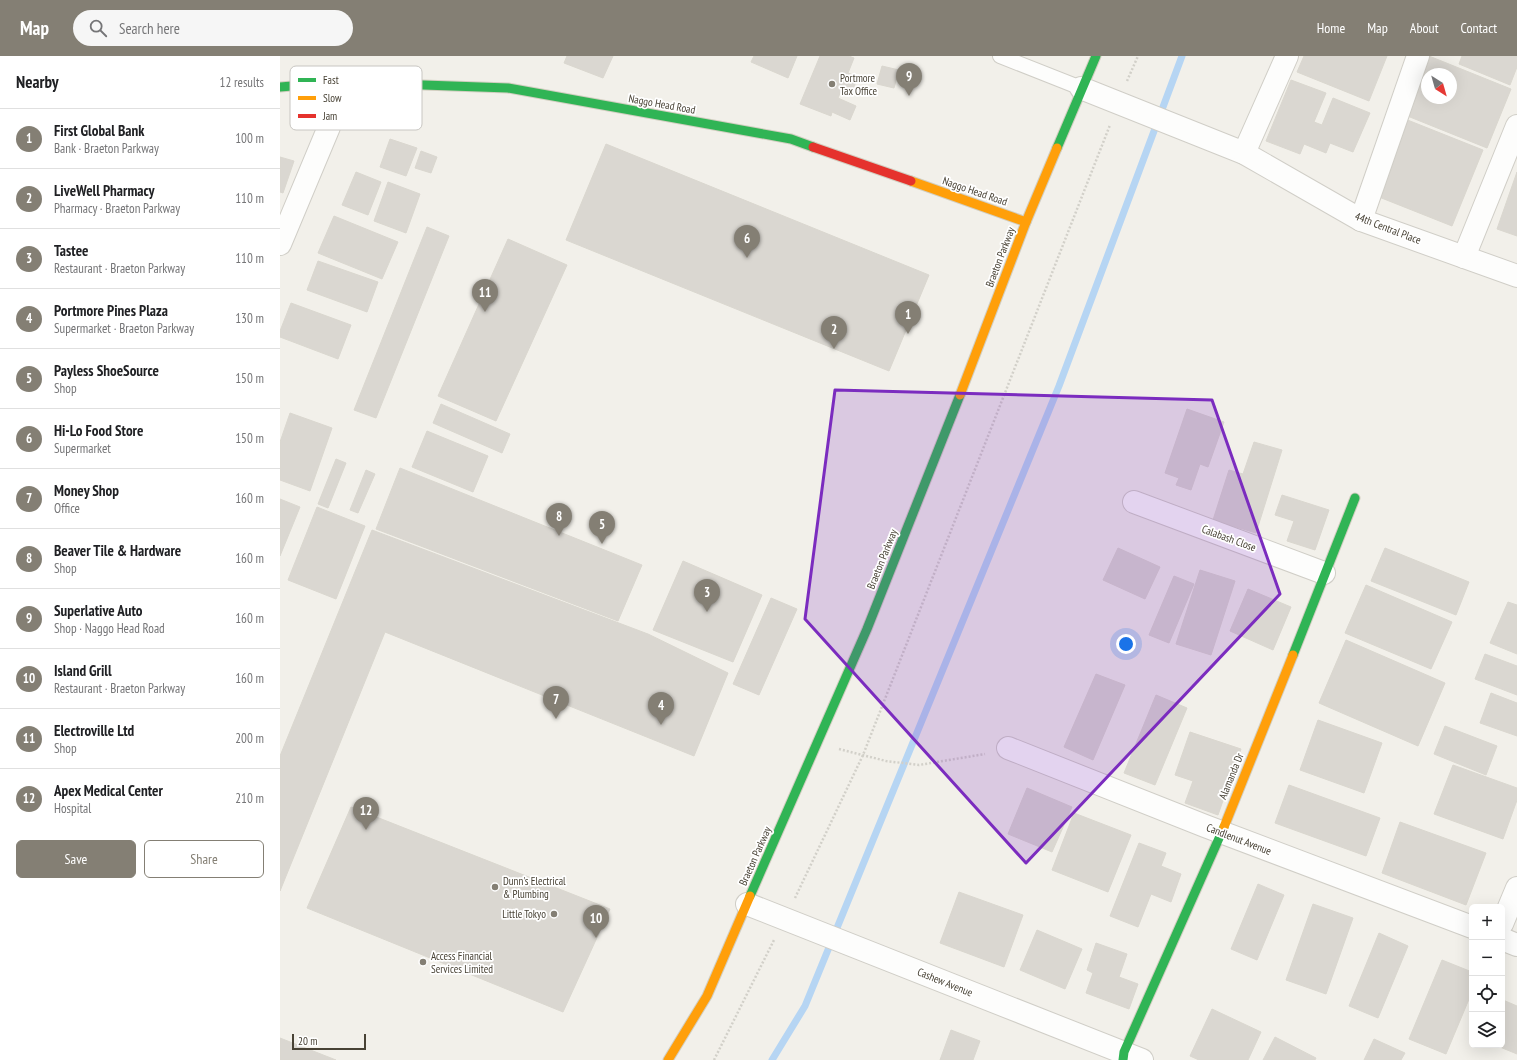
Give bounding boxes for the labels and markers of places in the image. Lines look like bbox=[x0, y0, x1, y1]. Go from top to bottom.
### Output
pin: 9 bbox=[896, 63, 922, 96]
place label: Portmore Tax Office bbox=[840, 71, 877, 98]
marker: Portmore Tax Office bbox=[827, 79, 837, 89]
pin: 6 bbox=[734, 225, 760, 258]
pin: 11 bbox=[472, 279, 498, 312]
pin: 1 bbox=[895, 301, 921, 334]
pin: 2 bbox=[821, 316, 847, 349]
pin: 8 bbox=[546, 503, 572, 536]
pin: 5 bbox=[589, 511, 615, 544]
pin: 3 bbox=[694, 579, 720, 612]
pin: 7 bbox=[543, 686, 569, 719]
pin: 4 bbox=[648, 692, 674, 725]
pin: 12 bbox=[353, 797, 379, 830]
place label: Dunn's Electrical & Plumbing bbox=[503, 874, 566, 901]
marker: Dunn's Electrical & Plumbing bbox=[490, 882, 500, 892]
pin: 10 bbox=[583, 905, 609, 938]
place label: Little Tokyo bbox=[502, 907, 546, 921]
marker: Little Tokyo bbox=[549, 909, 559, 919]
place label: Access Financial Services Limited bbox=[431, 949, 493, 976]
marker: Access Financial Services Limited bbox=[418, 957, 428, 967]

